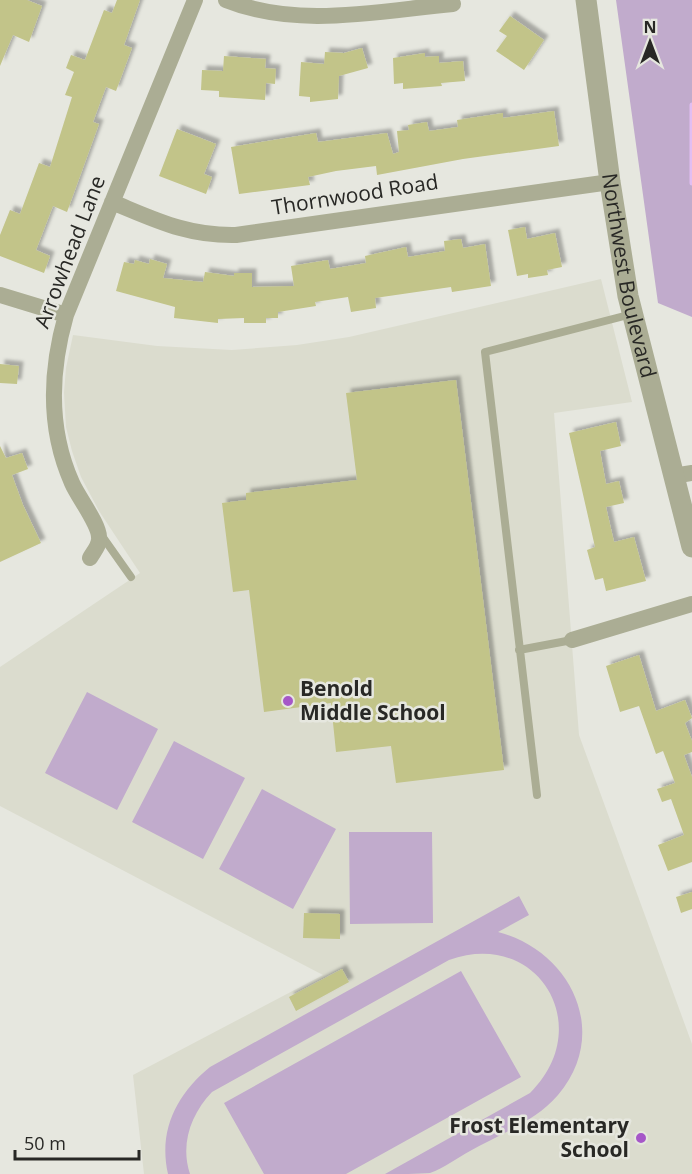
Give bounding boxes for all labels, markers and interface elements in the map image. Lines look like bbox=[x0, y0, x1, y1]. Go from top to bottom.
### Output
north arrow bbox=[620, 12, 680, 72]
text: N bbox=[643, 16, 657, 38]
street label: Thornwood Road bbox=[269, 167, 440, 221]
street label: Arrowhead Lane bbox=[27, 171, 111, 332]
street label: Northwest Boulevard bbox=[596, 171, 663, 381]
place label: Benold Middle School bbox=[300, 674, 446, 726]
marker: Benold Middle School bbox=[281, 694, 295, 708]
place label: Frost Elementary School bbox=[449, 1111, 629, 1163]
scale bar bbox=[15, 1123, 140, 1161]
text: 50 m bbox=[24, 1131, 66, 1155]
marker: Frost Elementary School bbox=[634, 1131, 648, 1145]

